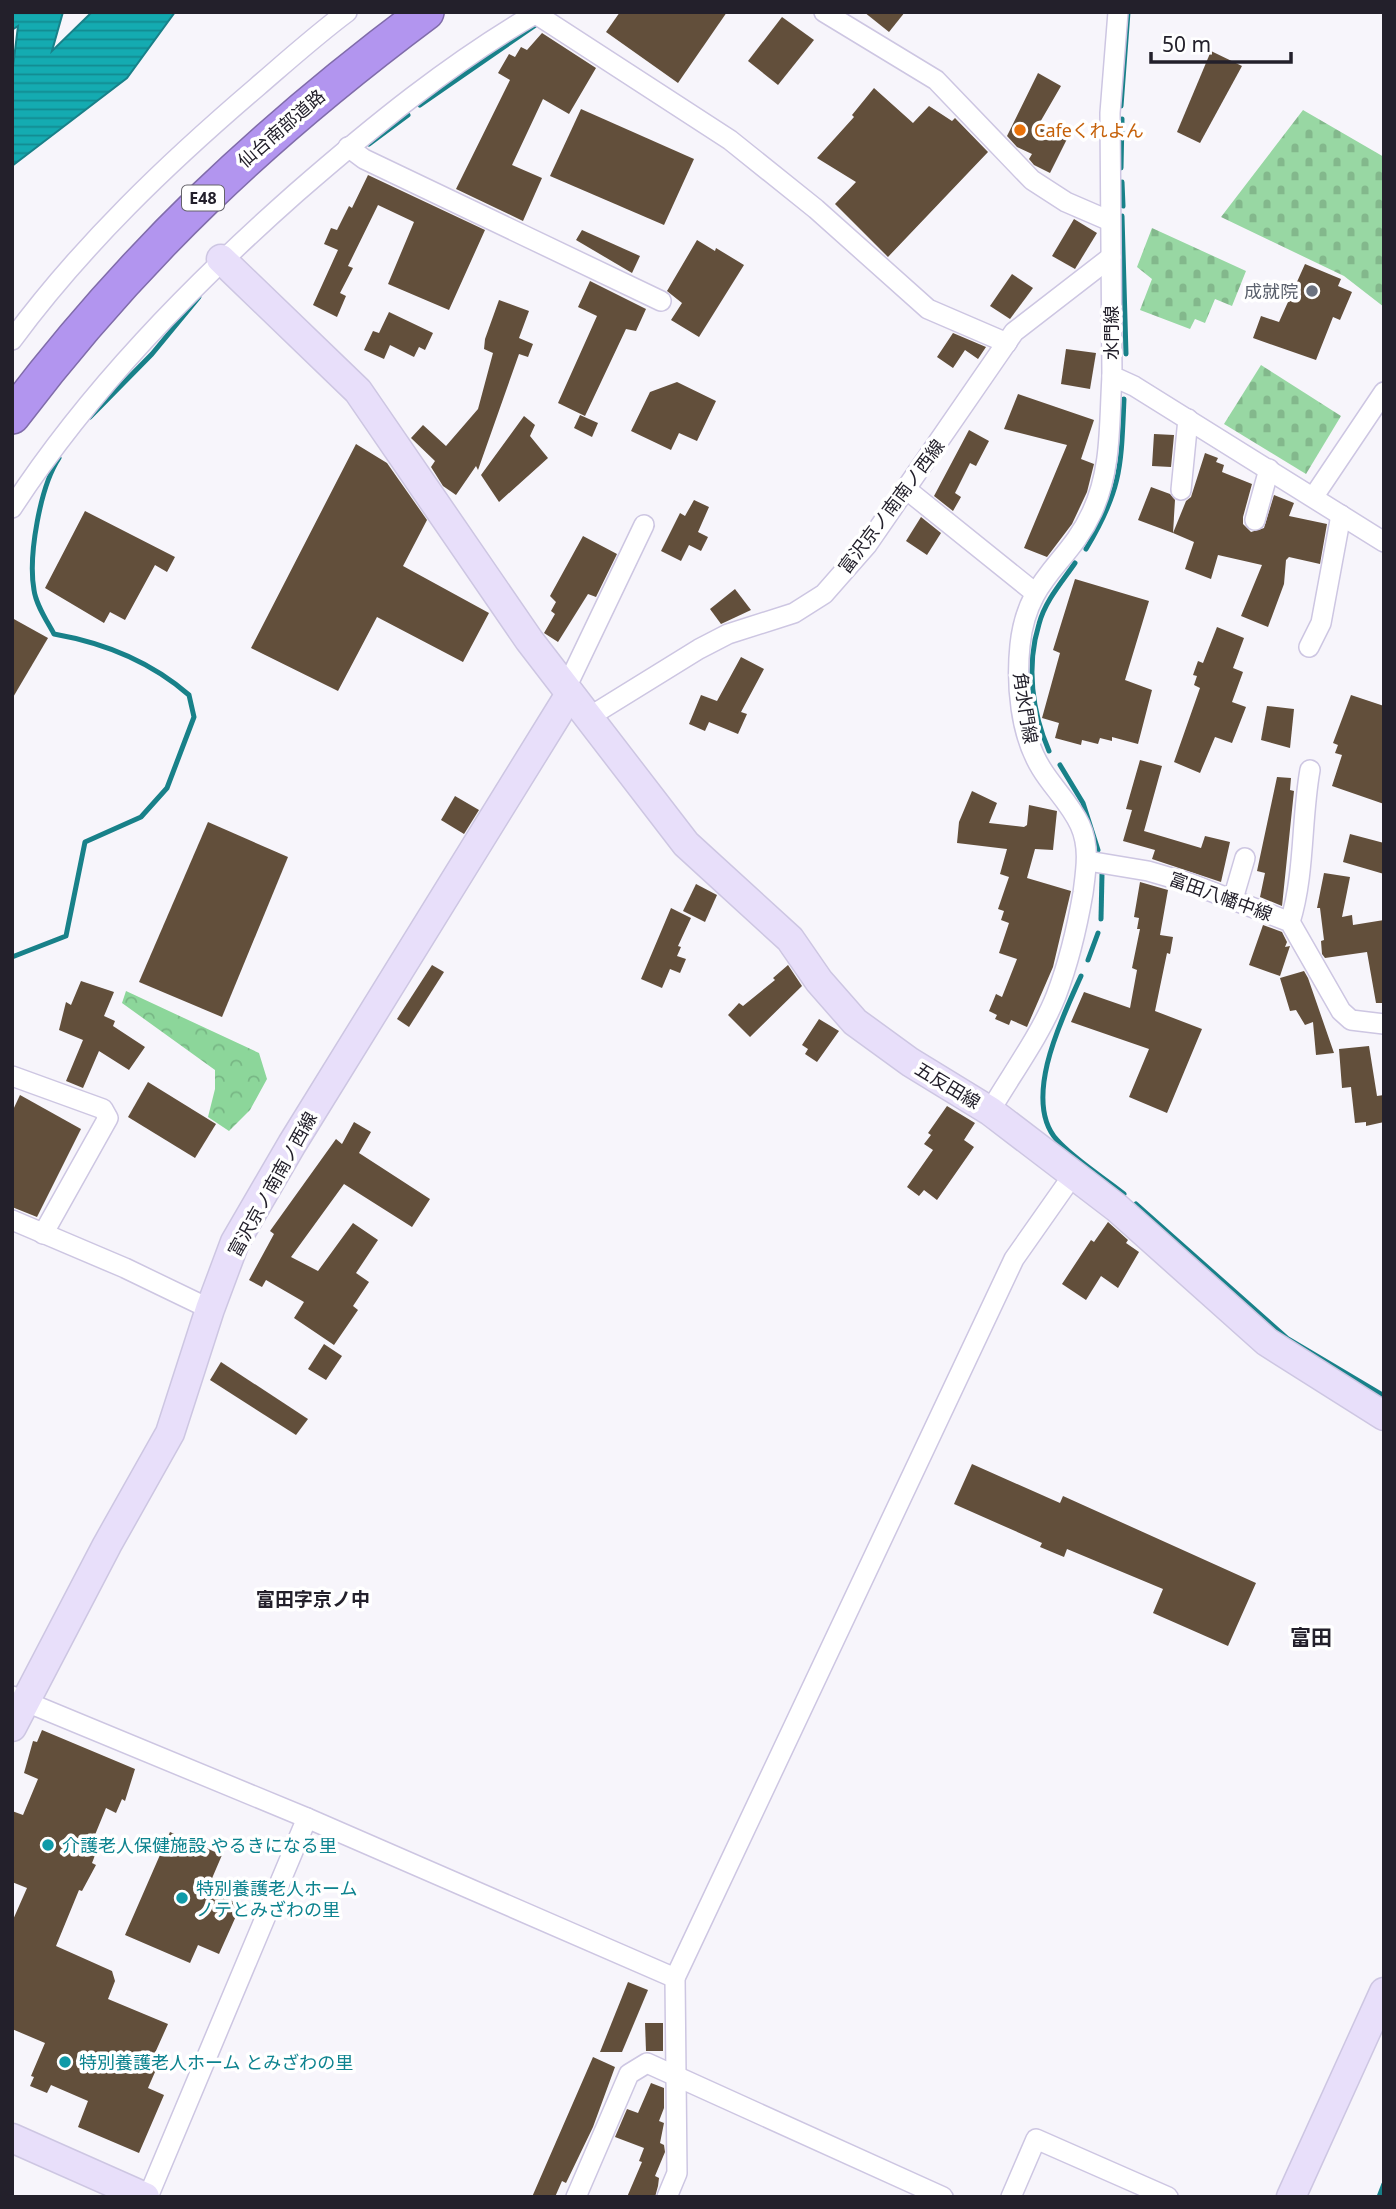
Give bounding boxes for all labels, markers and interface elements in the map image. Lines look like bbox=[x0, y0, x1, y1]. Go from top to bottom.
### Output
scale bar bbox=[1151, 21, 1291, 65]
text: 50 m bbox=[1162, 30, 1211, 58]
street label: 仙台南部道路 bbox=[232, 84, 330, 172]
place label: Cafeくれよん bbox=[1034, 118, 1144, 142]
marker: Cafeくれよん bbox=[1012, 122, 1028, 138]
road number: E48 bbox=[182, 186, 224, 210]
place label: 成就院 bbox=[1244, 279, 1298, 303]
marker: 成就院 bbox=[1304, 283, 1320, 299]
street label: 水門線 bbox=[1099, 306, 1123, 360]
street label: 富沢京ノ南南ノ西線 bbox=[833, 434, 949, 578]
street label: 角水門線 bbox=[1009, 671, 1043, 745]
street label: 富田八幡中線 bbox=[1166, 866, 1276, 926]
street label: 五反田線 bbox=[911, 1056, 985, 1114]
street label: 富沢京ノ南南ノ西線 bbox=[222, 1107, 322, 1261]
district label: 富田字京ノ中 bbox=[256, 1586, 370, 1612]
district label: 富田 bbox=[1290, 1623, 1332, 1651]
place label: 介護老人保健施設 やるきになる里 bbox=[62, 1833, 337, 1857]
marker: 介護老人保健施設 やるきになる里 bbox=[40, 1837, 56, 1853]
place label: 特別養護老人ホーム ノテとみざわの里 bbox=[196, 1876, 357, 1921]
marker: 特別養護老人ホーム ノテとみざわの里 bbox=[174, 1890, 190, 1906]
place label: 特別養護老人ホーム とみざわの里 bbox=[79, 2050, 353, 2074]
marker: 特別養護老人ホーム とみざわの里 bbox=[57, 2054, 73, 2070]

